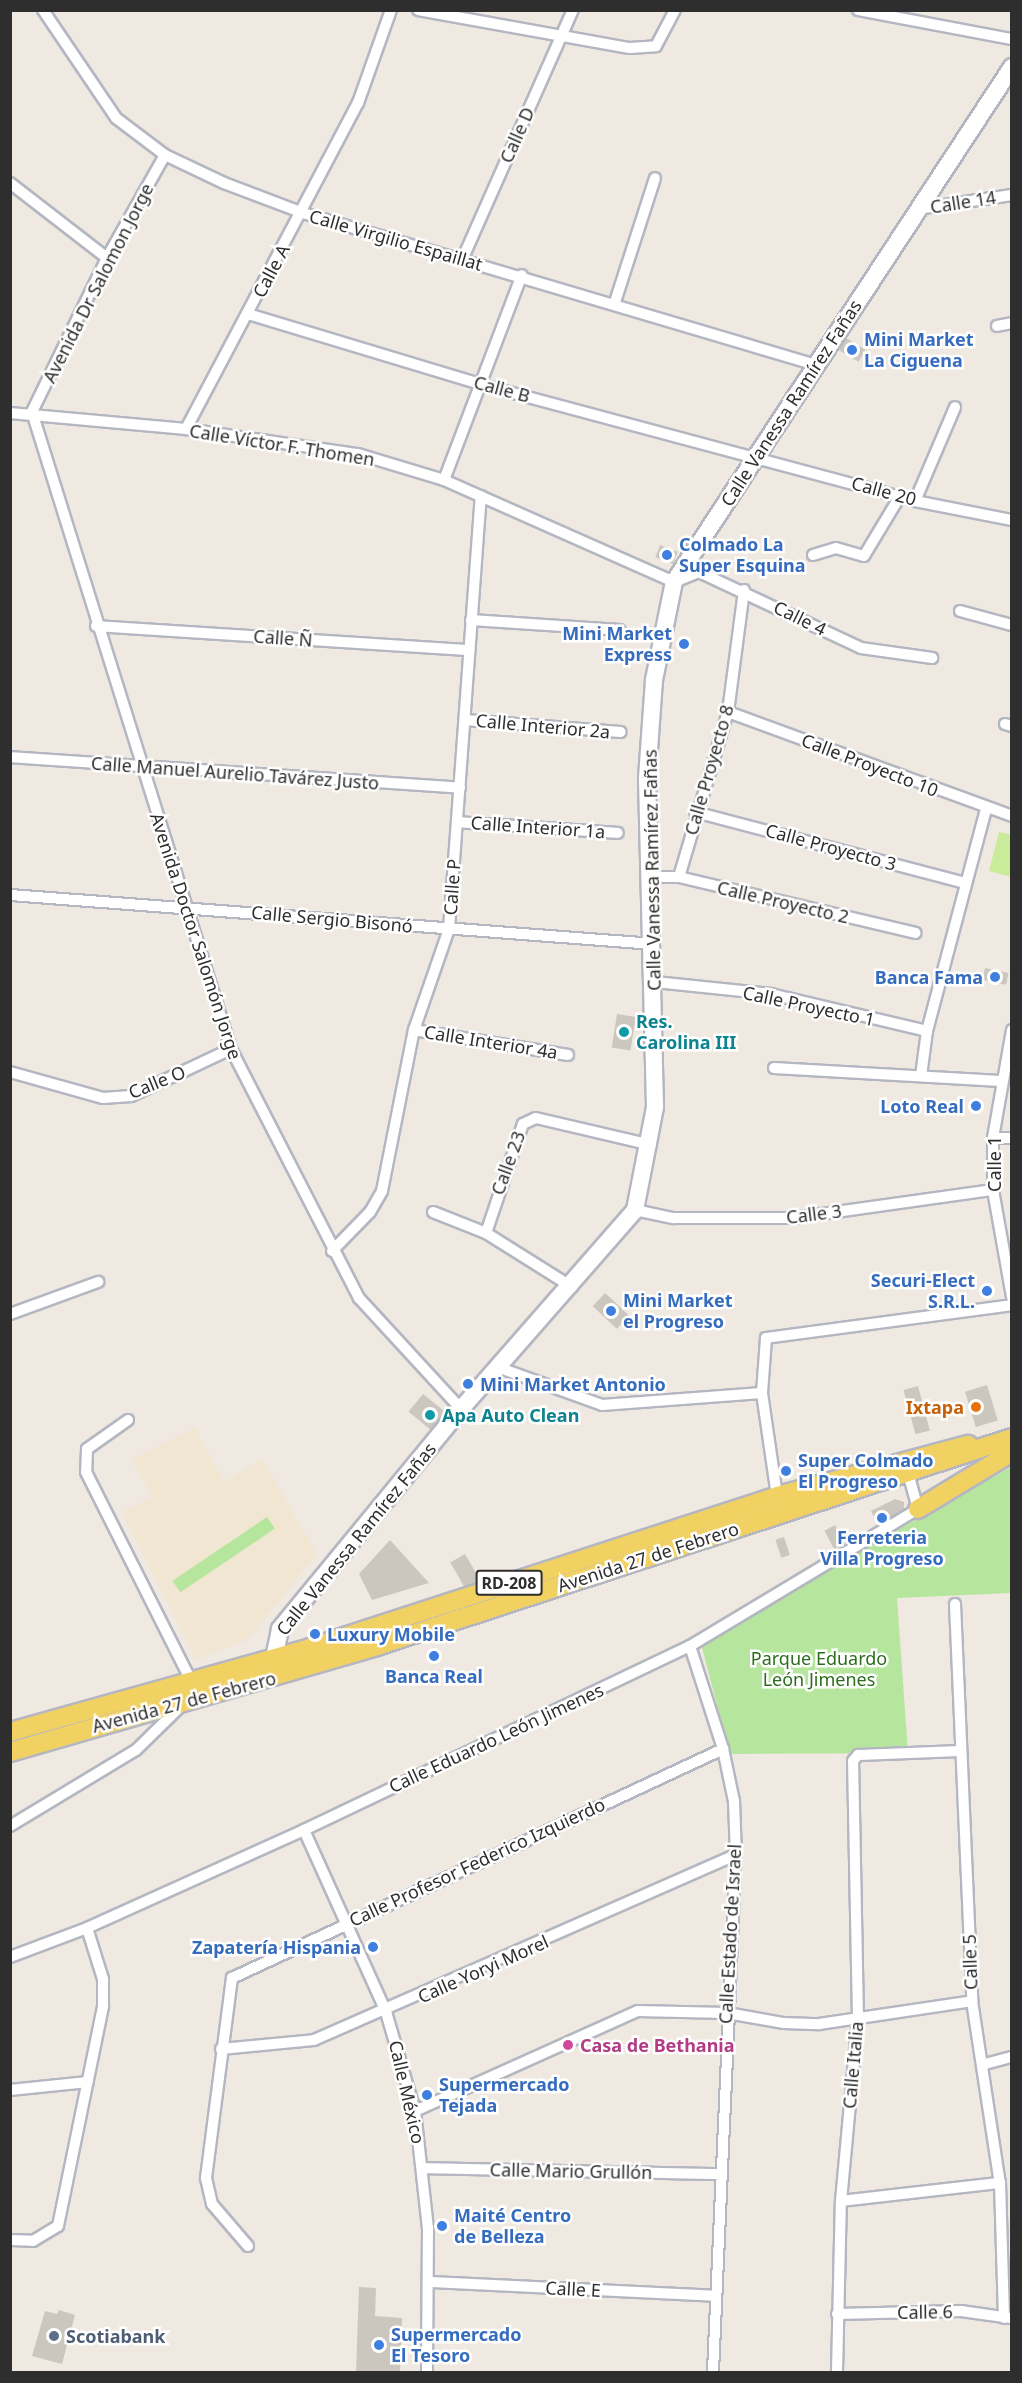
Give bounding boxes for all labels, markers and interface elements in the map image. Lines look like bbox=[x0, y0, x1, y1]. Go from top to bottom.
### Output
street label: Calle D bbox=[495, 104, 539, 166]
street label: Avenida Dr Salomon Jorge bbox=[38, 180, 158, 386]
street label: Calle 14 bbox=[929, 186, 997, 218]
street label: Calle Virgilio Espaillat bbox=[307, 205, 485, 275]
street label: Calle A bbox=[248, 241, 294, 301]
street label: Calle Vanessa Ramírez Fañas bbox=[716, 296, 866, 510]
place label: Mini Market La Ciguena bbox=[864, 329, 974, 372]
marker: Mini Market La Ciguena bbox=[845, 343, 859, 357]
street label: Calle B bbox=[472, 371, 532, 407]
street label: Calle Víctor F. Thomen bbox=[188, 420, 376, 470]
street label: Calle 20 bbox=[849, 472, 919, 510]
place label: Colmado La Super Esquina bbox=[679, 534, 806, 576]
marker: Colmado La Super Esquina bbox=[660, 548, 674, 562]
street label: Calle 4 bbox=[770, 596, 830, 640]
place label: Mini Market Express bbox=[562, 623, 672, 666]
street label: Calle Ñ bbox=[253, 625, 313, 651]
marker: Mini Market Express bbox=[677, 637, 691, 651]
street label: Calle Proyecto 8 bbox=[680, 702, 738, 838]
street label: Calle Interior 2a bbox=[475, 709, 611, 743]
street label: Calle Proyecto 10 bbox=[799, 729, 941, 801]
street label: Calle Vanessa Ramírez Fañas bbox=[639, 749, 665, 991]
street label: Calle Manuel Aurelio Tavárez Justo bbox=[90, 752, 380, 794]
street label: Avenida Doctor Salomón Jorge bbox=[146, 810, 246, 1062]
street label: Calle Interior 1a bbox=[470, 812, 606, 842]
street label: Calle Proyecto 3 bbox=[763, 819, 899, 875]
street label: Calle P bbox=[439, 858, 465, 916]
street label: Calle Proyecto 2 bbox=[715, 876, 851, 928]
street label: Calle Sergio Bisonó bbox=[250, 901, 414, 937]
place label: Banca Fama bbox=[875, 966, 983, 988]
marker: Banca Fama bbox=[988, 970, 1002, 984]
street label: Calle Proyecto 1 bbox=[741, 981, 877, 1031]
place label: Res. Carolina III bbox=[636, 1011, 736, 1054]
street label: Calle Interior 4a bbox=[423, 1021, 559, 1063]
marker: Res. Carolina III bbox=[617, 1025, 631, 1039]
street label: Calle O bbox=[125, 1061, 189, 1103]
place label: Loto Real bbox=[880, 1095, 964, 1117]
marker: Loto Real bbox=[969, 1099, 983, 1113]
street label: Calle 23 bbox=[487, 1128, 529, 1198]
street label: Calle 1 bbox=[983, 1136, 1005, 1192]
street label: Calle 3 bbox=[785, 1200, 843, 1228]
place label: Securi-Elect S.R.L. bbox=[871, 1270, 975, 1312]
marker: Securi-Elect S.R.L. bbox=[980, 1284, 994, 1298]
place label: Mini Market el Progreso bbox=[623, 1290, 733, 1332]
marker: Mini Market el Progreso bbox=[604, 1304, 618, 1318]
place label: Mini Market Antonio bbox=[480, 1373, 666, 1395]
marker: Mini Market Antonio bbox=[461, 1377, 475, 1391]
place label: Ixtapa bbox=[906, 1396, 964, 1418]
marker: Ixtapa bbox=[969, 1400, 983, 1414]
place label: Apa Auto Clean bbox=[442, 1404, 579, 1426]
marker: Apa Auto Clean bbox=[423, 1408, 437, 1422]
street label: Calle Vanessa Ramírez Fañas bbox=[272, 1438, 440, 1640]
place label: Super Colmado El Progreso bbox=[798, 1450, 934, 1492]
marker: Super Colmado El Progreso bbox=[779, 1464, 793, 1478]
marker: Ferreteria Villa Progreso bbox=[875, 1511, 889, 1525]
street label: Avenida 27 de Febrero bbox=[555, 1517, 741, 1597]
place label: Ferreteria Villa Progreso bbox=[820, 1527, 944, 1570]
road number: RD-208 bbox=[474, 1570, 544, 1596]
place label: Luxury Mobile bbox=[327, 1623, 455, 1645]
marker: Luxury Mobile bbox=[308, 1627, 322, 1641]
park label: Parque Eduardo León Jimenes bbox=[751, 1648, 887, 1690]
marker: Banca Real bbox=[427, 1649, 441, 1663]
place label: Banca Real bbox=[385, 1665, 483, 1687]
street label: Avenida 27 de Febrero bbox=[90, 1667, 278, 1737]
street label: Calle Eduardo León Jimenes bbox=[385, 1679, 607, 1797]
street label: Calle Profesor Federico Izquierdo bbox=[346, 1793, 608, 1931]
street label: Calle Estado de Israel bbox=[715, 1844, 745, 2024]
street label: Calle Yoryi Morel bbox=[414, 1931, 552, 2007]
street label: Calle 5 bbox=[958, 1934, 982, 1990]
place label: Zapatería Hispania bbox=[192, 1936, 361, 1958]
marker: Zapatería Hispania bbox=[366, 1940, 380, 1954]
street label: Calle Italia bbox=[838, 2020, 868, 2110]
place label: Casa de Bethania bbox=[580, 2034, 735, 2056]
street label: Calle México bbox=[385, 2038, 429, 2146]
marker: Casa de Bethania bbox=[561, 2038, 575, 2052]
place label: Supermercado Tejada bbox=[439, 2074, 569, 2116]
marker: Supermercado Tejada bbox=[420, 2088, 434, 2102]
street label: Calle Mario Grullón bbox=[490, 2159, 652, 2183]
place label: Maité Centro de Belleza bbox=[454, 2205, 571, 2248]
marker: Maité Centro de Belleza bbox=[435, 2219, 449, 2233]
street label: Calle E bbox=[545, 2277, 601, 2301]
street label: Calle 6 bbox=[897, 2301, 953, 2323]
place label: Supermercado El Tesoro bbox=[391, 2324, 521, 2366]
place label: Scotiabank bbox=[66, 2325, 165, 2347]
marker: Scotiabank bbox=[47, 2329, 61, 2343]
marker: Supermercado El Tesoro bbox=[372, 2338, 386, 2352]

